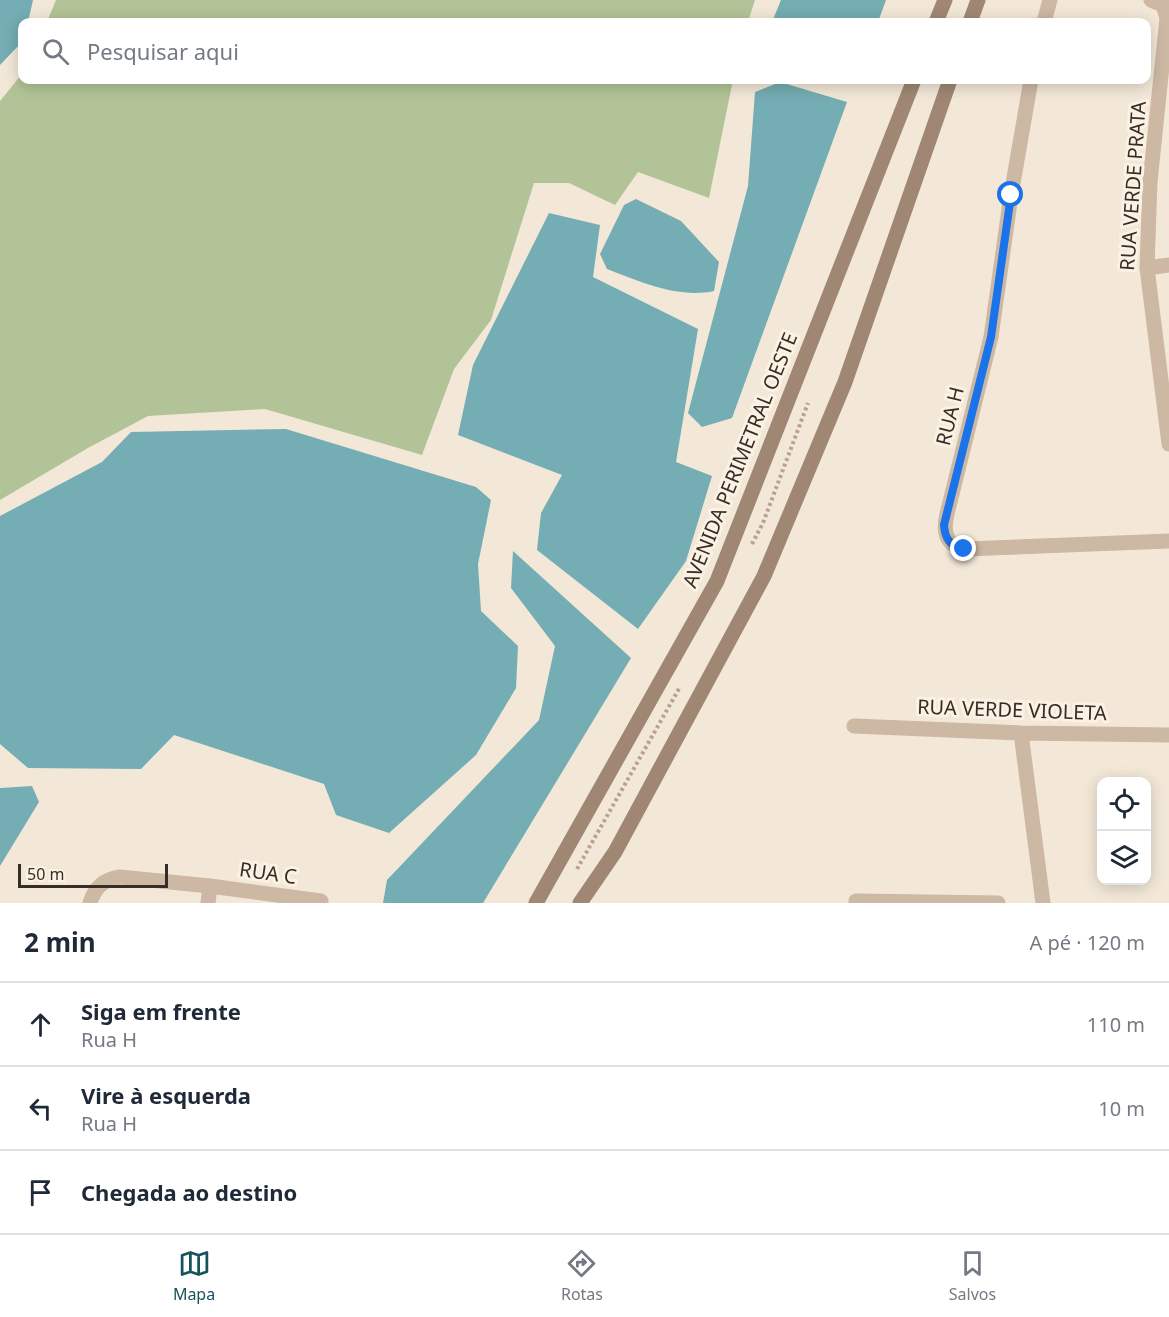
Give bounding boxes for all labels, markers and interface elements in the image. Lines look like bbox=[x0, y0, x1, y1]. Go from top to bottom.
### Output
search box bbox=[18, 18, 1151, 84]
icon: search bbox=[39, 35, 72, 68]
text: Pesquisar aqui bbox=[87, 36, 239, 66]
street label: RUA VERDE PRATA bbox=[1113, 100, 1152, 272]
route start bbox=[997, 181, 1023, 207]
street label: AVENIDA PERIMETRAL OESTE bbox=[676, 328, 803, 591]
street label: RUA H bbox=[929, 384, 970, 448]
route end bbox=[950, 535, 976, 561]
street label: RUA VERDE VIOLETA bbox=[917, 693, 1108, 726]
map controls bbox=[1097, 777, 1151, 885]
button: locate bbox=[1097, 777, 1151, 831]
button: layers bbox=[1097, 831, 1151, 885]
street label: RUA C bbox=[238, 855, 299, 890]
scale bar bbox=[18, 861, 168, 888]
text: 50 m bbox=[27, 863, 64, 885]
text: 2 min bbox=[24, 924, 96, 960]
text: A pé · 120 m bbox=[1029, 929, 1145, 956]
text: Siga em frente bbox=[81, 996, 241, 1026]
icon: ahead bbox=[24, 1008, 57, 1041]
text: 110 m bbox=[1087, 1011, 1145, 1038]
text: Rua H bbox=[81, 1026, 137, 1053]
text: Vire à esquerda bbox=[81, 1080, 251, 1110]
icon: left bbox=[24, 1092, 57, 1125]
text: 10 m bbox=[1098, 1095, 1145, 1122]
text: Rua H bbox=[81, 1110, 137, 1137]
icon: arrive bbox=[24, 1176, 57, 1209]
text: Chegada ao destino bbox=[81, 1177, 297, 1207]
tab: Mapa bbox=[173, 1247, 215, 1305]
tab: Rotas bbox=[561, 1247, 603, 1305]
tab: Salvos bbox=[949, 1247, 996, 1305]

